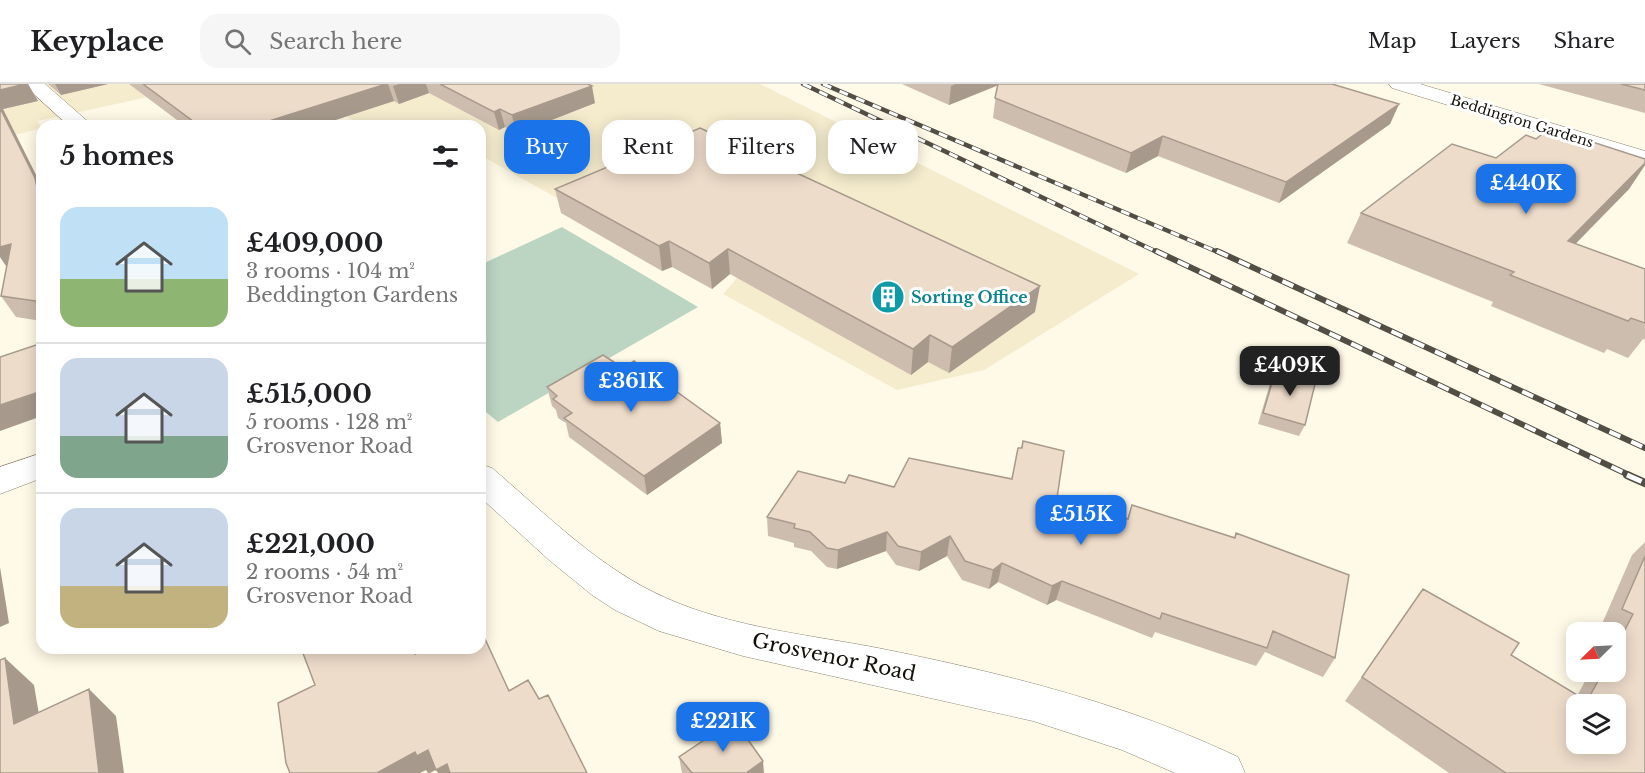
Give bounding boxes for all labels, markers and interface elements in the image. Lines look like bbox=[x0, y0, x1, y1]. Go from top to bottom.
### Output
search box bbox=[200, 14, 620, 68]
text: Keyplace bbox=[30, 24, 164, 59]
icon: search bbox=[221, 25, 254, 58]
text: Search here bbox=[269, 28, 402, 55]
text: Map bbox=[1368, 28, 1417, 54]
text: Layers bbox=[1450, 28, 1521, 54]
text: Share bbox=[1554, 28, 1615, 54]
street label: Beddington Gardens bbox=[1448, 91, 1596, 151]
chip: Buy bbox=[504, 120, 590, 174]
chip: Rent bbox=[602, 120, 694, 174]
chip: Filters bbox=[706, 120, 816, 174]
chip: New bbox=[828, 120, 918, 174]
text: 5 homes bbox=[60, 140, 174, 172]
icon: filters bbox=[429, 140, 462, 173]
pin: £440K bbox=[1484, 164, 1568, 215]
text: £440K bbox=[1490, 171, 1562, 195]
text: £409,000 bbox=[246, 227, 383, 259]
icon: home bbox=[108, 231, 180, 303]
text: 3 rooms · 104 m² bbox=[246, 259, 415, 283]
building icon: Sorting Office bbox=[870, 279, 906, 315]
text: Beddington Gardens bbox=[246, 283, 458, 307]
place label: Sorting Office bbox=[911, 287, 1028, 307]
pin: £409K bbox=[1248, 346, 1332, 397]
text: £409K bbox=[1254, 353, 1326, 377]
pin: £361K bbox=[589, 362, 673, 413]
text: £361K bbox=[598, 369, 664, 393]
text: £515,000 bbox=[246, 378, 372, 410]
icon: home bbox=[108, 382, 180, 454]
text: 5 rooms · 128 m² bbox=[246, 410, 413, 434]
text: Grosvenor Road bbox=[246, 434, 413, 458]
pin: £515K bbox=[1039, 495, 1123, 546]
text: £515K bbox=[1049, 502, 1113, 526]
text: £221,000 bbox=[246, 528, 375, 560]
icon: home bbox=[108, 532, 180, 604]
text: 2 rooms · 54 m² bbox=[246, 560, 403, 584]
text: Grosvenor Road bbox=[246, 584, 413, 608]
north arrow bbox=[1566, 622, 1626, 682]
map controls bbox=[1566, 622, 1626, 754]
street label: Grosvenor Road bbox=[750, 628, 918, 686]
button: layers bbox=[1566, 694, 1626, 754]
pin: £221K bbox=[681, 702, 765, 753]
text: £221K bbox=[690, 709, 756, 733]

